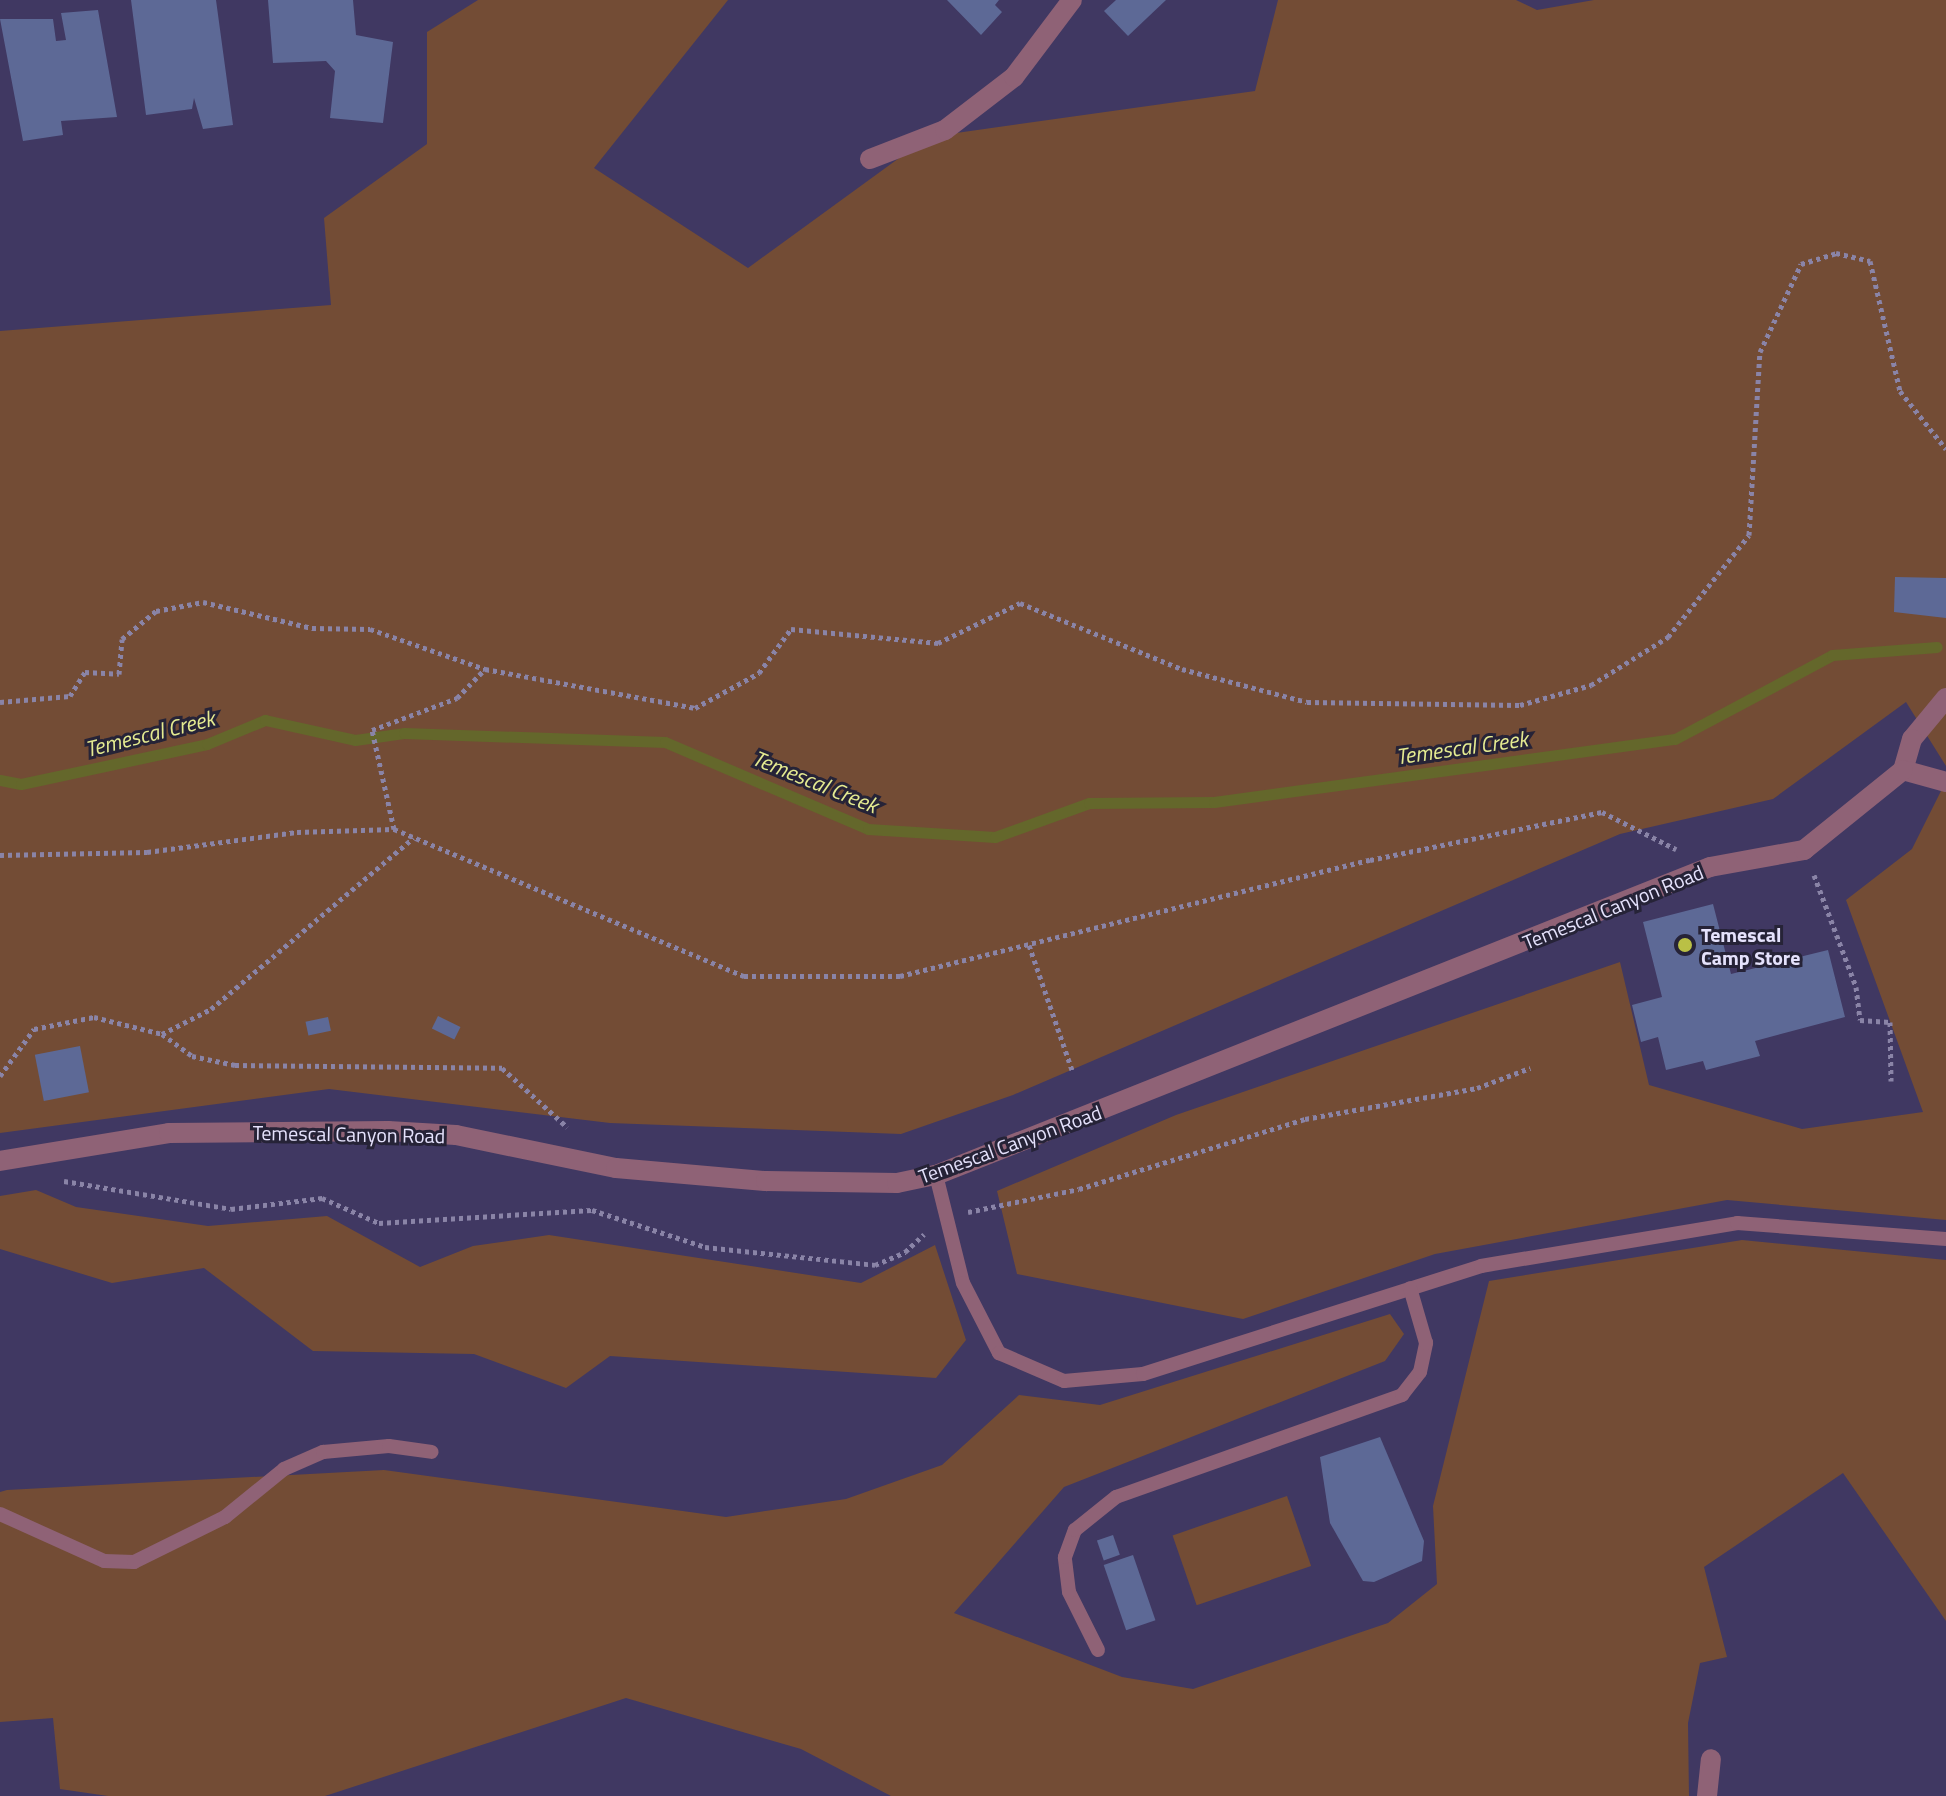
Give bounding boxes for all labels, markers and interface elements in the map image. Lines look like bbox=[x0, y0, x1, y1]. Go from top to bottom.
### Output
water label: Temescal Creek bbox=[82, 705, 218, 763]
water label: Temescal Creek bbox=[1395, 726, 1529, 770]
water label: Temescal Creek bbox=[749, 745, 881, 819]
street label: Temescal Canyon Road bbox=[1519, 860, 1707, 954]
place label: Temescal Camp Store bbox=[1701, 922, 1800, 969]
marker: Temescal Camp Store bbox=[1676, 936, 1694, 954]
street label: Temescal Canyon Road bbox=[915, 1100, 1105, 1188]
street label: Temescal Canyon Road bbox=[252, 1120, 446, 1148]

